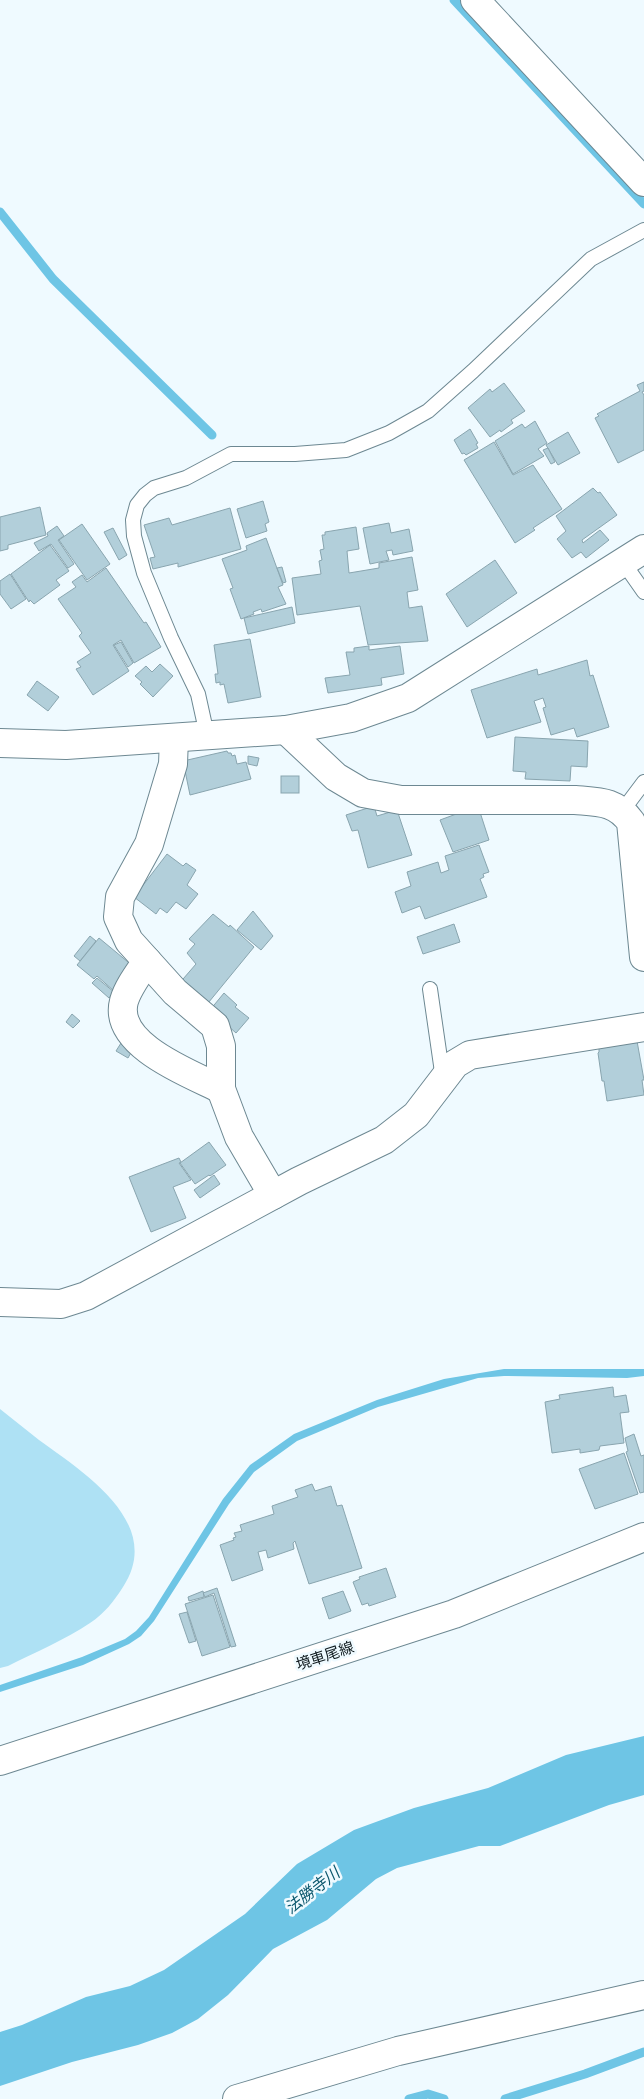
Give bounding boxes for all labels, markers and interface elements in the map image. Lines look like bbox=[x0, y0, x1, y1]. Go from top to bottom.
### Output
street label: 境車尾線 bbox=[294, 1638, 356, 1674]
water label: 法勝寺川 bbox=[281, 1862, 345, 1918]

